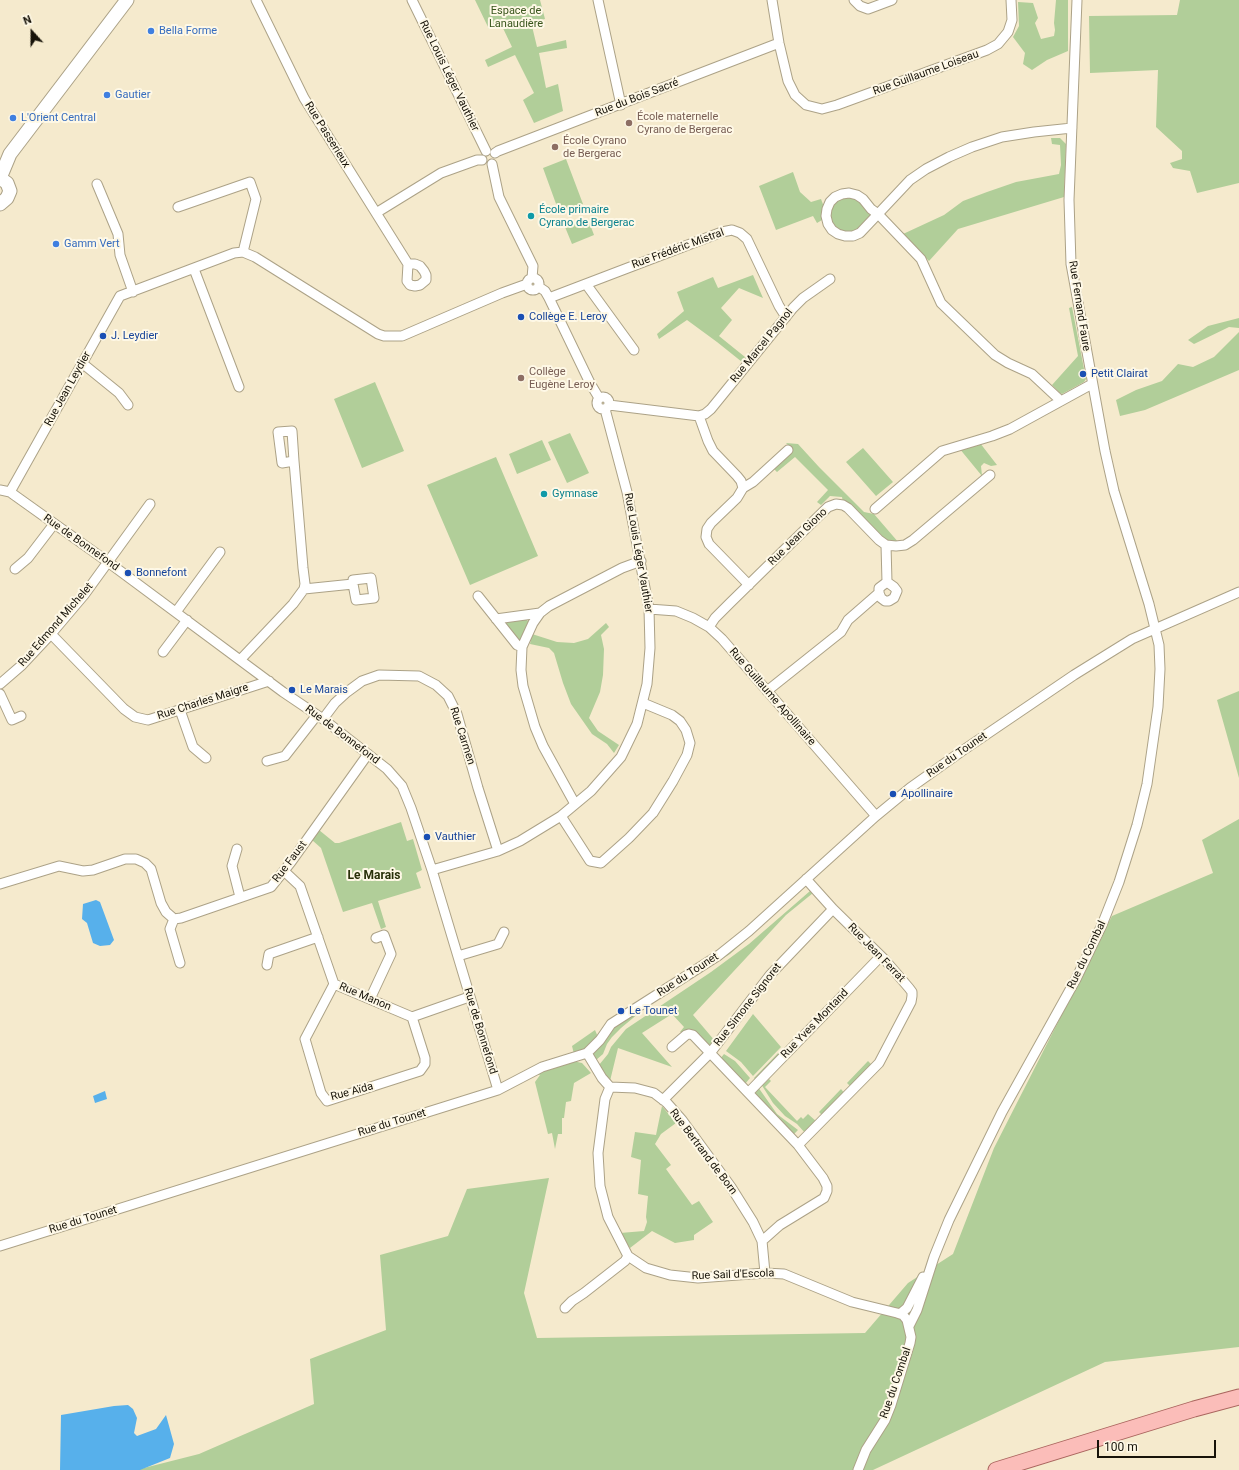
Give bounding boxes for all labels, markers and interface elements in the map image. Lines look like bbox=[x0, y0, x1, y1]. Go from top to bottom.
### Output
park label: Espace de Lanaudière bbox=[489, 4, 543, 30]
north arrow bbox=[12, 12, 52, 52]
text: N bbox=[22, 13, 33, 28]
street label: Rue Louis Léger Vauthier bbox=[416, 18, 482, 134]
place label: Bella Forme bbox=[159, 24, 217, 38]
marker: Bella Forme bbox=[146, 26, 156, 36]
street label: Rue Guillaume Loiseau bbox=[871, 48, 981, 98]
street label: Rue du Bois Sacré bbox=[593, 76, 681, 120]
place label: Gautier bbox=[115, 88, 150, 102]
marker: Gautier bbox=[102, 90, 112, 100]
street label: Rue Passerieux bbox=[301, 100, 353, 170]
place label: École maternelle Cyrano de Bergerac bbox=[637, 110, 732, 136]
place label: L'Orient Central bbox=[21, 111, 96, 125]
marker: L'Orient Central bbox=[8, 113, 18, 123]
marker: École maternelle Cyrano de Bergerac bbox=[624, 118, 634, 128]
place label: École Cyrano de Bergerac bbox=[563, 134, 627, 160]
marker: École Cyrano de Bergerac bbox=[550, 142, 560, 152]
place label: École primaire Cyrano de Bergerac bbox=[539, 203, 634, 229]
marker: École primaire Cyrano de Bergerac bbox=[526, 211, 536, 221]
street label: Rue Frédéric Mistral bbox=[630, 226, 726, 272]
place label: Gamm Vert bbox=[64, 237, 120, 251]
marker: Gamm Vert bbox=[51, 239, 61, 249]
street label: Rue Fernand Faure bbox=[1065, 260, 1093, 352]
street label: Rue Marcel Pagnol bbox=[728, 306, 796, 386]
place label: Collège E. Leroy bbox=[529, 310, 607, 324]
marker: Collège E. Leroy bbox=[516, 312, 526, 322]
place label: J. Leydier bbox=[111, 329, 158, 343]
marker: J. Leydier bbox=[98, 331, 108, 341]
street label: Rue Jean Leydier bbox=[42, 349, 94, 429]
place label: Collège Eugène Leroy bbox=[529, 365, 595, 391]
place label: Petit Clairat bbox=[1091, 367, 1148, 381]
marker: Petit Clairat bbox=[1078, 369, 1088, 379]
marker: Collège Eugène Leroy bbox=[516, 373, 526, 383]
place label: Gymnase bbox=[552, 487, 598, 501]
marker: Gymnase bbox=[539, 489, 549, 499]
street label: Rue Louis Léger Vauthier bbox=[621, 492, 655, 614]
street label: Rue Jean Giono bbox=[766, 506, 830, 568]
street label: Rue de Bonnefond bbox=[40, 512, 122, 574]
place label: Bonnefont bbox=[136, 566, 187, 580]
marker: Bonnefont bbox=[123, 568, 133, 578]
street label: Rue Edmond Michelet bbox=[16, 580, 96, 670]
street label: Rue Guillaume Apollinaire bbox=[726, 645, 818, 749]
street label: Rue Charles Maigre bbox=[156, 681, 250, 723]
place label: Le Marais bbox=[300, 683, 348, 697]
marker: Le Marais bbox=[287, 685, 297, 695]
street label: Rue de Bonnefond bbox=[302, 703, 382, 767]
street label: Rue Carmen bbox=[446, 706, 478, 766]
street label: Rue du Tounet bbox=[924, 729, 990, 781]
place label: Apollinaire bbox=[901, 787, 953, 801]
marker: Apollinaire bbox=[888, 789, 898, 799]
place label: Vauthier bbox=[435, 830, 476, 844]
marker: Vauthier bbox=[422, 832, 432, 842]
street label: Rue Faust bbox=[270, 839, 310, 885]
district label: Le Marais bbox=[348, 869, 400, 883]
street label: Rue du Combal bbox=[1065, 919, 1109, 991]
street label: Rue Jean Ferrat bbox=[845, 921, 907, 985]
street label: Rue du Tounet bbox=[655, 950, 721, 1000]
street label: Rue Simone Signoret bbox=[711, 961, 785, 1049]
street label: Rue Manon bbox=[337, 980, 393, 1014]
street label: Rue de Bonnefond bbox=[461, 986, 499, 1076]
street label: Rue Yves Montand bbox=[779, 987, 851, 1061]
place label: Le Tounet bbox=[629, 1004, 677, 1018]
marker: Le Tounet bbox=[616, 1006, 626, 1016]
street label: Rue Aïda bbox=[329, 1080, 375, 1104]
street label: Rue du Tounet bbox=[356, 1106, 428, 1140]
street label: Rue Bertrand de Born bbox=[666, 1107, 740, 1197]
street label: Rue du Tounet bbox=[47, 1203, 119, 1237]
street label: Rue Sail d'Escola bbox=[691, 1267, 775, 1283]
street label: Rue du Combal bbox=[878, 1346, 914, 1420]
scale bar bbox=[1099, 1432, 1218, 1458]
text: 100 m bbox=[1104, 1440, 1138, 1454]

